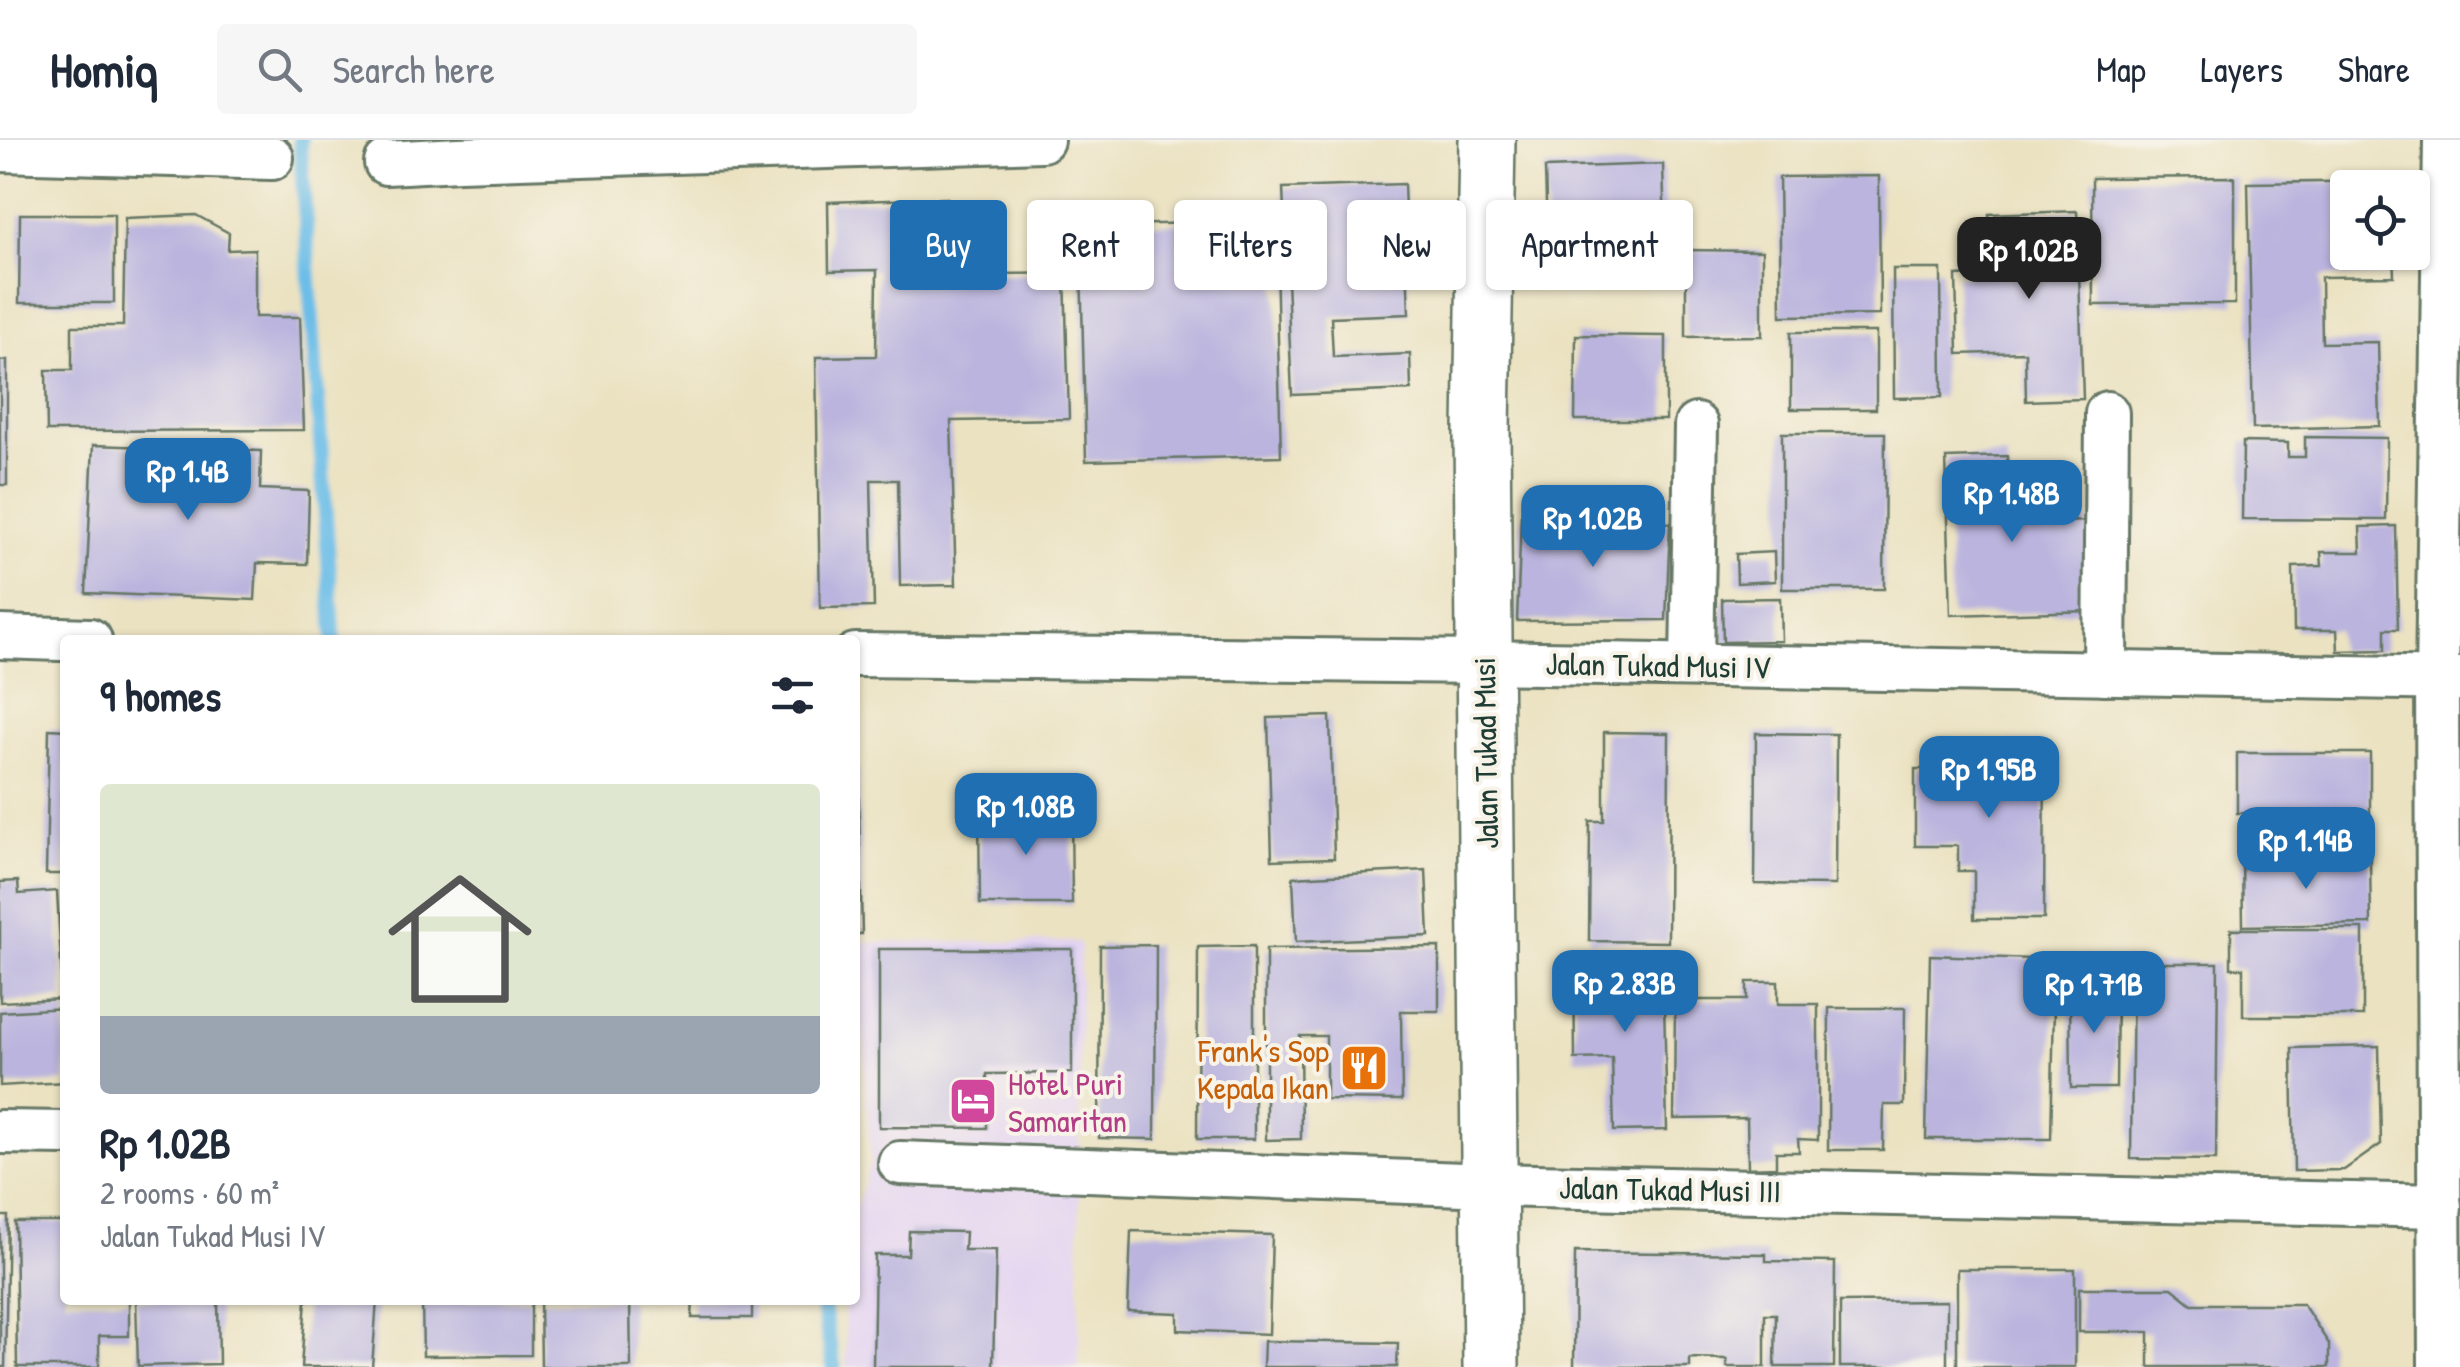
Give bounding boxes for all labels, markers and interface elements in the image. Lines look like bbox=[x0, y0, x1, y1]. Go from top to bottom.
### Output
search box bbox=[217, 24, 917, 114]
text: Homiq bbox=[50, 37, 157, 102]
icon: search bbox=[252, 42, 307, 97]
text: Search here bbox=[332, 43, 495, 95]
text: Map bbox=[2096, 46, 2146, 93]
text: Layers bbox=[2201, 46, 2283, 93]
text: Share bbox=[2338, 46, 2410, 93]
map controls bbox=[2330, 170, 2430, 270]
button: locate bbox=[2330, 170, 2430, 270]
chip: Buy bbox=[890, 200, 1007, 290]
chip: Rent bbox=[1027, 200, 1154, 290]
chip: Filters bbox=[1174, 200, 1327, 290]
chip: New bbox=[1347, 200, 1466, 290]
chip: Apartment bbox=[1486, 200, 1693, 290]
pin: Rp 1.02B bbox=[1926, 217, 2132, 302]
text: Rp 1.02B bbox=[1979, 228, 2079, 271]
pin: Rp 1.4B bbox=[96, 438, 280, 523]
text: Rp 1.4B bbox=[147, 449, 229, 492]
pin: Rp 1.48B bbox=[1909, 460, 2115, 545]
text: Rp 1.48B bbox=[1964, 471, 2060, 514]
pin: Rp 1.02B bbox=[1490, 485, 1696, 570]
text: Rp 1.02B bbox=[1543, 496, 1643, 539]
street label: Jalan Tukad Musi IV bbox=[1545, 642, 1771, 688]
street label: Jalan Tukad Musi bbox=[1462, 657, 1508, 849]
text: 9 homes bbox=[100, 667, 221, 724]
icon: filters bbox=[765, 668, 820, 723]
pin: Rp 1.95B bbox=[1886, 736, 2092, 821]
text: Rp 1.95B bbox=[1941, 747, 2037, 790]
pin: Rp 1.08B bbox=[923, 773, 1129, 858]
text: Rp 1.08B bbox=[977, 784, 1075, 827]
pin: Rp 1.14B bbox=[2203, 807, 2409, 892]
text: Rp 1.14B bbox=[2259, 818, 2353, 861]
icon: home bbox=[370, 849, 550, 1029]
pin: Rp 2.83B bbox=[1522, 950, 1728, 1035]
pin: Rp 1.71B bbox=[1991, 951, 2197, 1036]
text: Rp 2.83B bbox=[1574, 961, 1676, 1004]
text: Rp 1.71B bbox=[2045, 962, 2143, 1005]
place label: Frank's Sop Kepala Ikan bbox=[1197, 1029, 1329, 1109]
restaurant icon: Frank's Sop Kepala Ikan bbox=[1338, 1042, 1390, 1094]
place label: Hotel Puri Samaritan bbox=[1008, 1062, 1127, 1142]
hotel icon: Hotel Puri Samaritan bbox=[947, 1075, 999, 1127]
text: Rp 1.02B bbox=[100, 1114, 231, 1171]
street label: Jalan Tukad Musi III bbox=[1559, 1166, 1781, 1212]
text: 2 rooms · 60 m² bbox=[100, 1171, 279, 1214]
text: Jalan Tukad Musi IV bbox=[100, 1214, 325, 1257]

